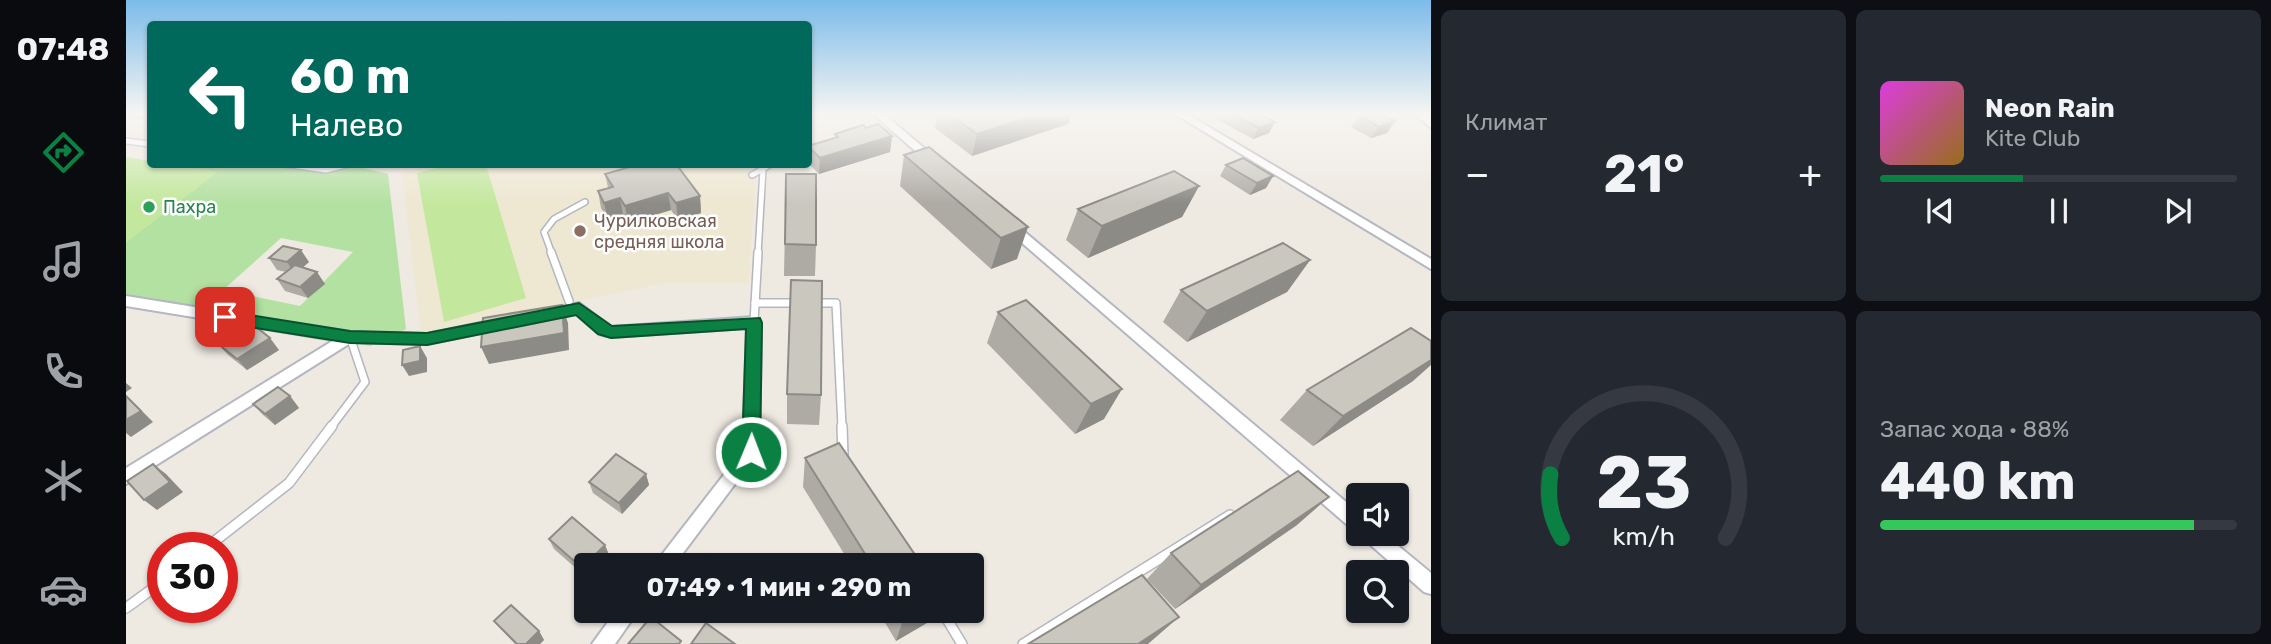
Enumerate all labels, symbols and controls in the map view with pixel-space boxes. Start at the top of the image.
text: 07:48 [17,30,109,68]
text: 60 m [290,47,411,105]
icon: left [175,49,266,140]
text: Neon Rain [1985,93,2115,124]
text: Налево [290,106,403,144]
text: Климат [1465,108,1547,136]
text: Kite Club [1985,124,2080,152]
icon: directions [39,128,88,177]
text: 21° [1604,143,1685,205]
text: − [1465,151,1490,197]
text: + [1798,151,1822,197]
icon: previous [1921,192,1959,230]
icon: pause [2040,192,2078,230]
icon: next [2159,192,2197,230]
place label: Пахра [163,196,216,218]
marker: Пахра [141,199,157,215]
place label: Чурилковская средняя школа [594,210,724,253]
marker: Чурилковская средняя школа [572,223,588,239]
icon: music [39,237,88,286]
pin [195,287,255,347]
icon: arrive [206,298,244,336]
icon: phone [39,347,88,396]
position arrow [714,415,788,489]
text: Запас хода · 88% [1880,415,2069,443]
text: 23 [1596,441,1691,527]
text: 440 km [1880,450,2076,512]
icon: climate [39,456,88,505]
map controls [1346,483,1409,623]
button: sound [1346,483,1409,546]
text: km/h [1612,522,1675,551]
speed limit sign: 30 [147,532,238,623]
button: search [1346,560,1409,623]
icon: car [39,565,88,614]
text: 07:49 · 1 мин · 290 m [647,572,911,603]

